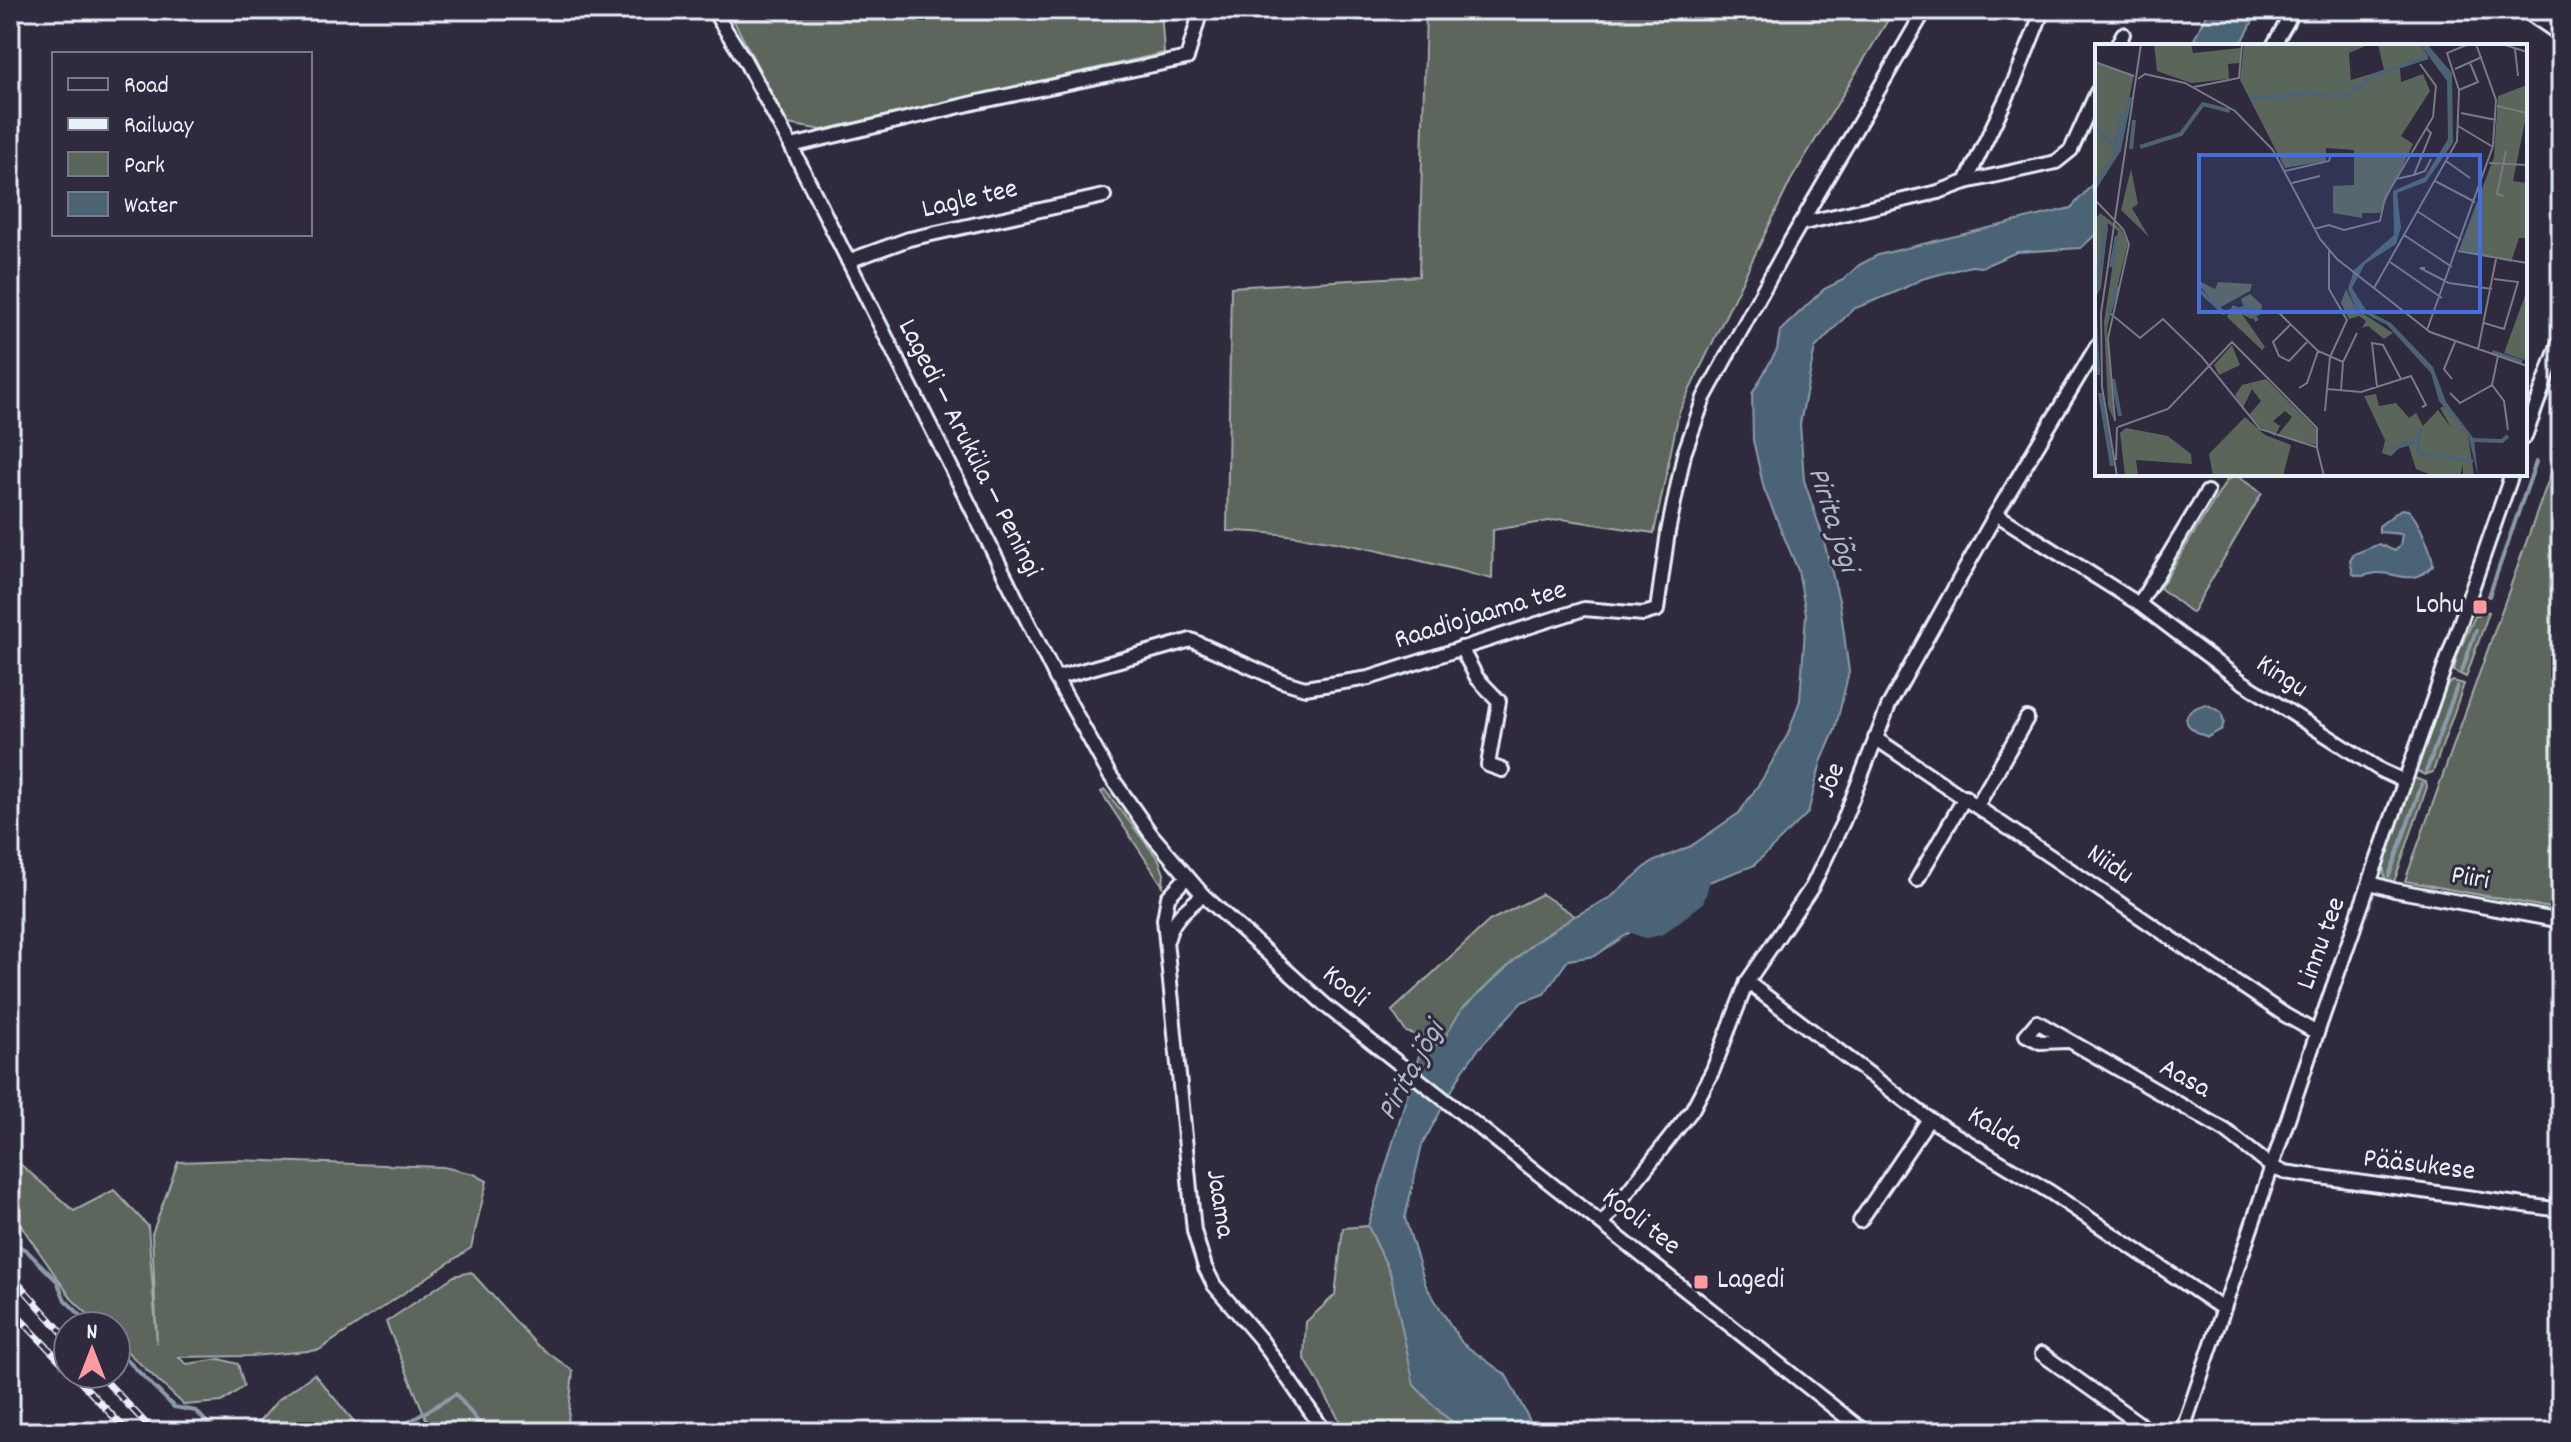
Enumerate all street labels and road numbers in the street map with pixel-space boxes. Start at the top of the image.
street label: Lagle tee [918,171,1022,231]
street label: Lagedi — Aruküla — Peningi [885,313,1051,585]
street label: Raadiojaama tee [1390,572,1572,662]
street label: Kingu [2247,646,2315,710]
street label: Jõe [1808,758,1858,804]
street label: Niidu [2077,836,2141,896]
street label: Piiri [2448,857,2492,903]
street label: Linnu tee [2288,892,2358,996]
street label: Kooli [1312,957,1376,1019]
street label: Aasa [2151,1050,2218,1111]
street label: Kalda [1958,1098,2030,1163]
street label: Pääsukese [2361,1140,2477,1194]
street label: Jaama [1193,1167,1243,1242]
street label: Kooli tee [1592,1179,1688,1267]

